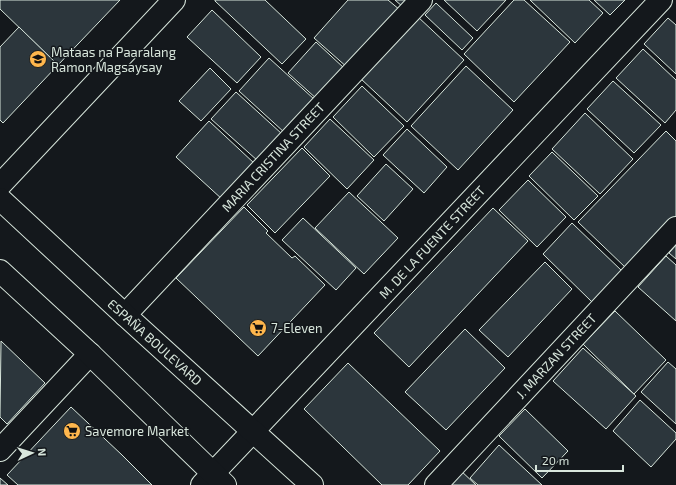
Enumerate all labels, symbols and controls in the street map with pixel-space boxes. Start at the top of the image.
place label: Mataas na Paaralang Ramon Magsaysay [51,44,176,75]
school or university icon: Mataas na Paaralang Ramon Magsaysay [28,49,48,69]
street label: MARIA CRISTINA STREET [218,99,328,215]
street label: M. DE LA FUENTE STREET [376,182,489,302]
street label: ESPAÑA BOULEVARD [105,295,205,389]
street label: J. MARZAN STREET [513,310,600,402]
supermarket icon: 7-Eleven [248,318,268,338]
place label: 7-Eleven [271,320,323,336]
supermarket icon: Savemore Market [62,421,82,441]
place label: Savemore Market [85,423,189,439]
north arrow [12,433,52,473]
scale bar [536,447,623,473]
text: N [36,448,49,457]
text: 20 m [542,453,569,467]

